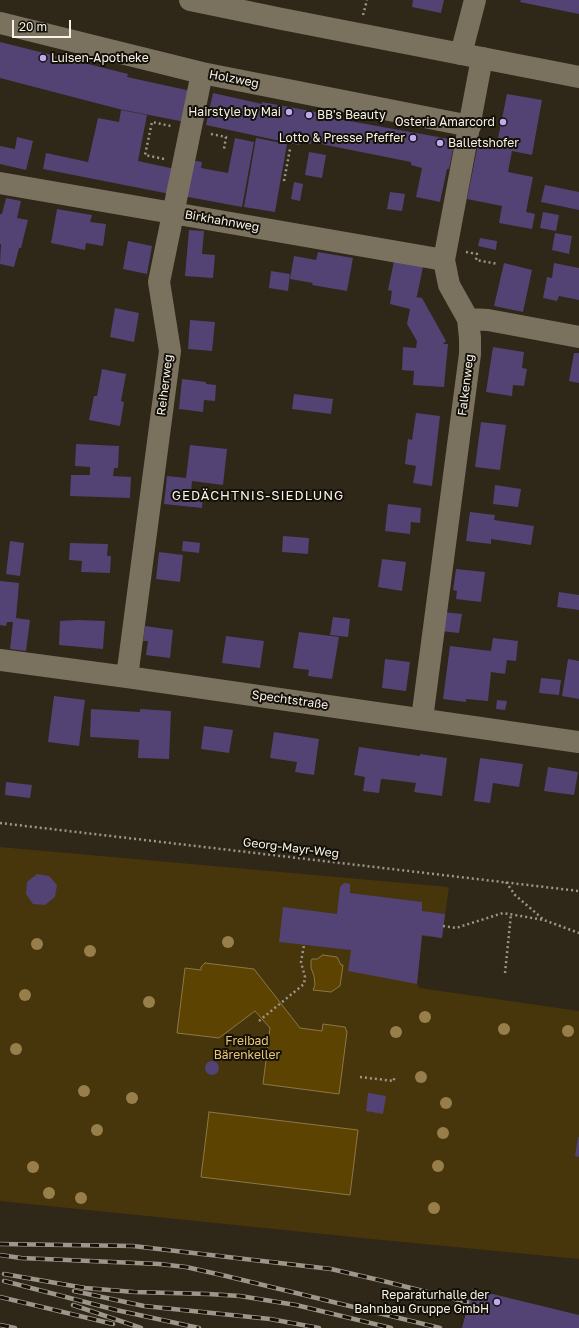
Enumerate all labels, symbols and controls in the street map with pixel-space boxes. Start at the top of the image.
scale bar [14,12,73,38]
text: 20 m [19,19,47,34]
place label: Luisen-Apotheke [51,51,149,65]
marker: Luisen-Apotheke [38,53,48,63]
street label: Holzweg [208,67,260,91]
place label: Hairstyle by Mai [188,105,281,119]
marker: Hairstyle by Mai [284,107,294,117]
place label: BB's Beauty [317,108,386,122]
marker: BB's Beauty [304,110,314,120]
place label: Osteria Amarcord [395,115,495,129]
marker: Osteria Amarcord [498,117,508,127]
place label: Lotto & Presse Pfeffer [279,131,405,145]
marker: Lotto & Presse Pfeffer [408,133,418,143]
place label: Balletshofer [448,136,519,150]
marker: Balletshofer [435,138,445,148]
street label: Birkhahnweg [184,207,260,235]
street label: Falkenweg [455,353,477,417]
street label: Reiherweg [154,354,176,416]
district label: GEDÄCHTNIS-SIEDLUNG [172,488,344,504]
street label: Spechtstraße [251,688,329,712]
street label: Georg-Mayr-Weg [242,835,340,861]
park label: Freibad Bärenkeller [214,1034,280,1062]
place label: Reparaturhalle der Bahnbau Gruppe GmbH [354,1288,489,1316]
marker: Reparaturhalle der Bahnbau Gruppe GmbH [492,1297,502,1307]

